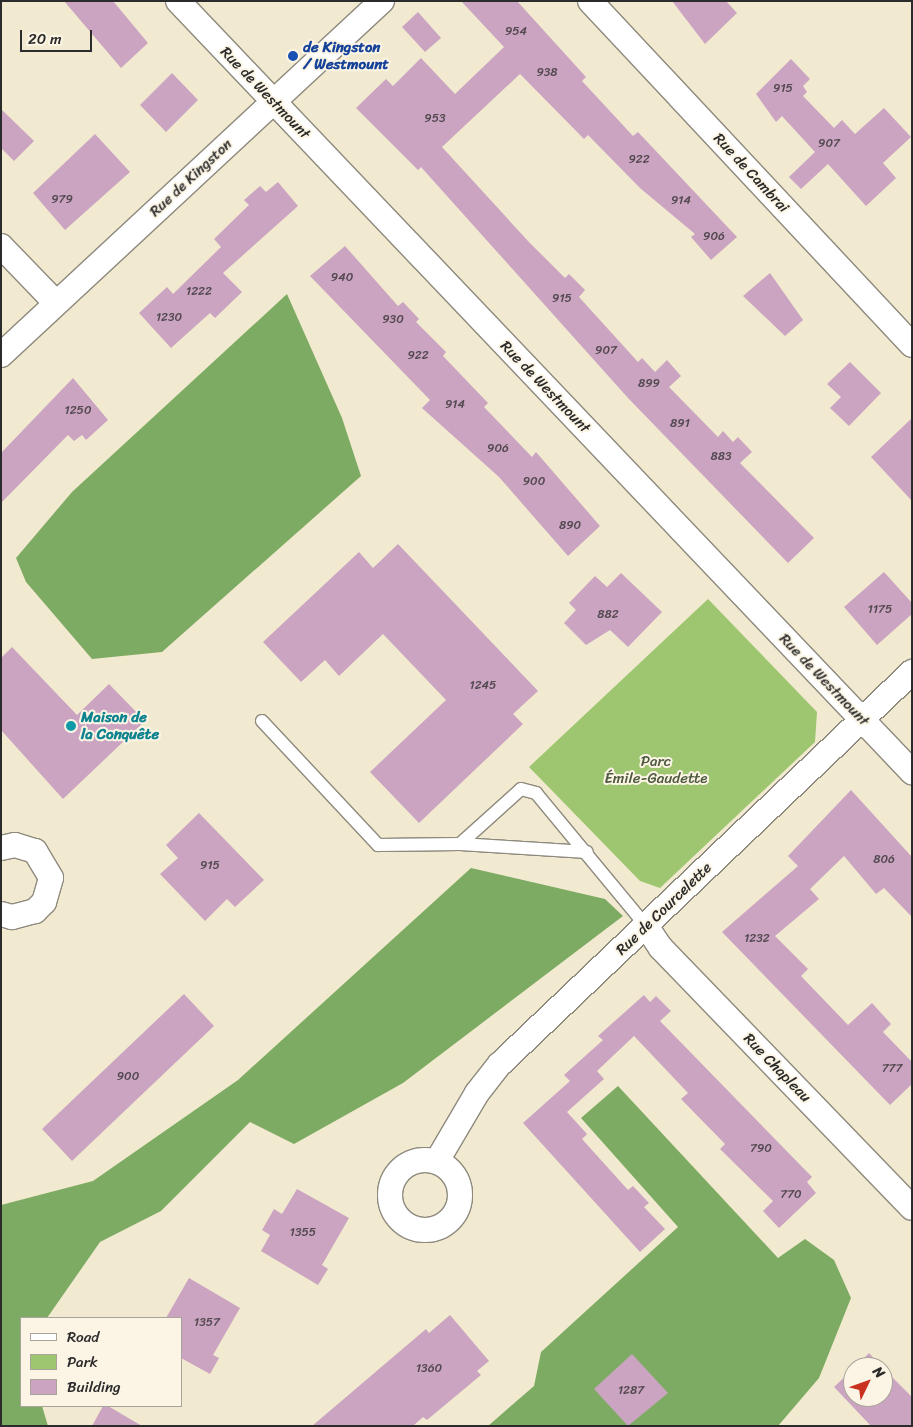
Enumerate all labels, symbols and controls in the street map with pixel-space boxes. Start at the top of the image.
scale bar [22,20,95,52]
house number: 954 [505,25,527,39]
text: 20 m [28,26,62,52]
place label: de Kingston / Westmount [303,38,389,73]
street label: Rue de Westmount [216,43,314,143]
marker: de Kingston / Westmount [287,50,299,62]
house number: 938 [536,66,558,80]
house number: 915 [773,82,793,96]
house number: 953 [424,112,446,126]
street label: Rue de Cambrai [709,129,793,217]
street label: Rue de Kingston [146,135,236,221]
house number: 907 [818,137,840,151]
house number: 922 [628,153,650,167]
house number: 979 [51,193,73,207]
house number: 914 [671,194,691,208]
house number: 906 [703,230,725,244]
house number: 940 [331,271,353,285]
house number: 1222 [186,285,212,299]
house number: 915 [552,292,572,306]
house number: 1230 [156,311,182,325]
house number: 930 [382,313,404,327]
street label: Rue de Westmount [496,337,594,437]
house number: 907 [595,344,617,358]
house number: 922 [407,349,429,363]
house number: 899 [638,377,660,391]
house number: 914 [445,398,465,412]
house number: 1250 [65,404,91,418]
house number: 891 [670,417,690,431]
house number: 906 [487,442,509,456]
house number: 883 [710,450,732,464]
house number: 900 [523,475,545,489]
house number: 890 [559,519,581,533]
house number: 1175 [868,603,892,617]
house number: 882 [597,608,619,622]
street label: Rue de Westmount [775,630,873,730]
house number: 1245 [470,679,496,693]
place label: Maison de la Conquête [81,708,158,743]
marker: Maison de la Conquête [65,720,77,732]
park label: Parc Émile-Gaudette [604,752,708,787]
house number: 806 [873,853,895,867]
house number: 915 [200,859,220,873]
street label: Rue de Courcelette [612,859,716,959]
house number: 1232 [744,932,770,946]
street label: Rue Chapleau [740,1030,814,1106]
house number: 777 [882,1062,902,1076]
house number: 900 [117,1070,139,1084]
house number: 790 [750,1142,772,1156]
house number: 770 [780,1188,802,1202]
house number: 1355 [290,1226,316,1240]
house number: 1357 [194,1316,220,1330]
legend [20,1317,182,1407]
text: Road [67,1324,99,1350]
text: Park [67,1349,98,1375]
north arrow [843,1357,893,1407]
text: N [866,1360,891,1384]
house number: 1360 [416,1362,442,1376]
text: Building [67,1374,121,1400]
house number: 1287 [618,1384,644,1398]

